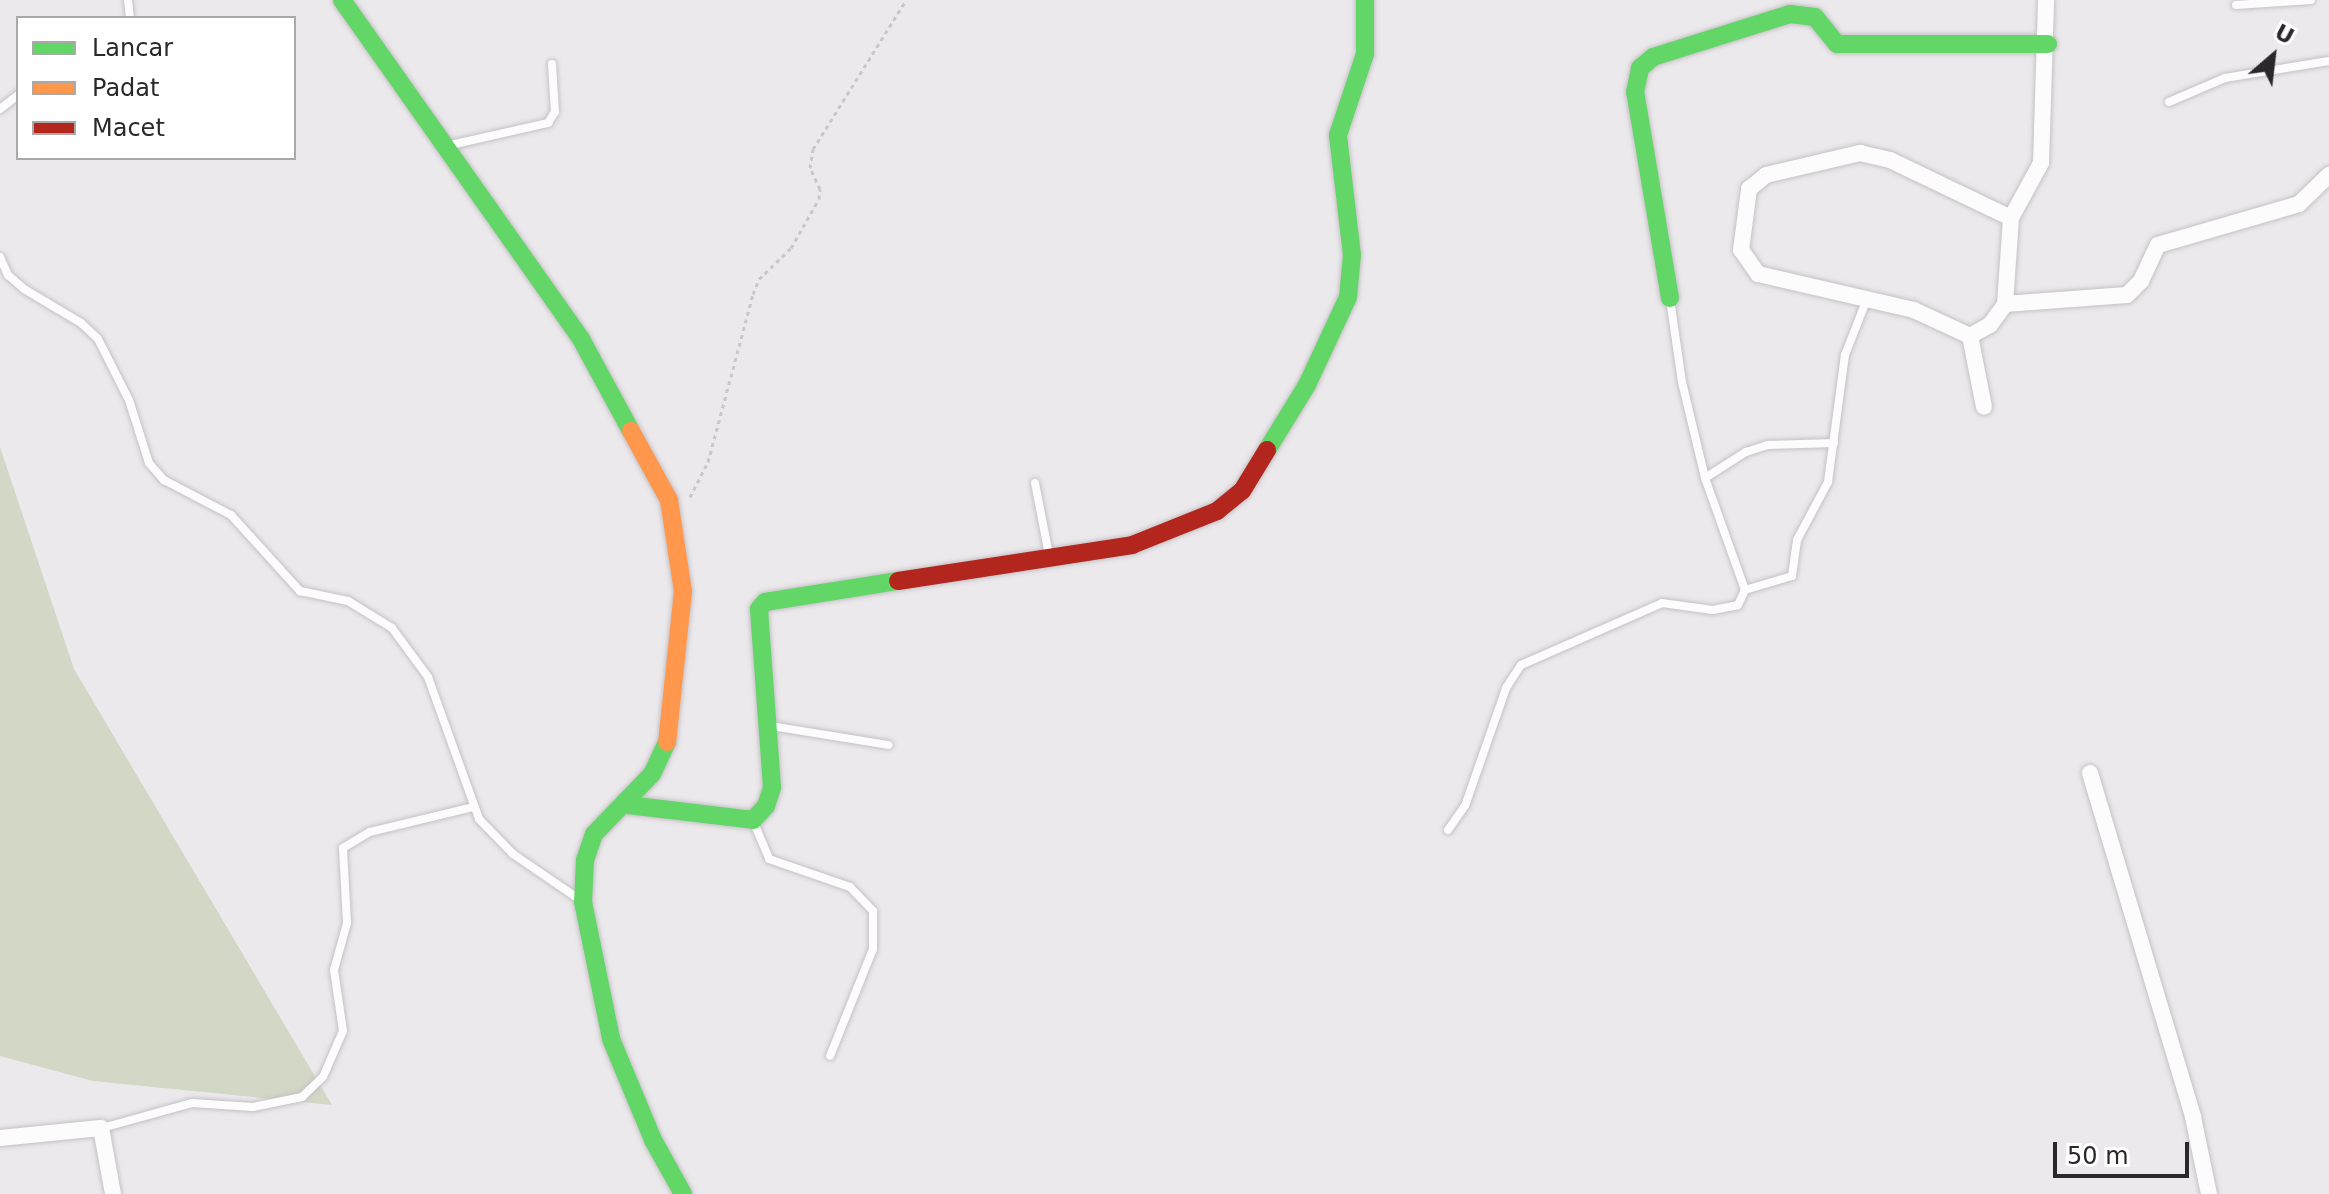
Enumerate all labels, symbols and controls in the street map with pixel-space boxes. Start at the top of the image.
legend [16,16,296,160]
north arrow [2233,16,2313,96]
text: U [2271,19,2298,50]
text: Lancar [92,34,173,62]
text: Padat [92,74,159,102]
text: Macet [92,114,165,142]
scale bar [2057,1126,2193,1176]
text: 50 m [2067,1142,2129,1170]

